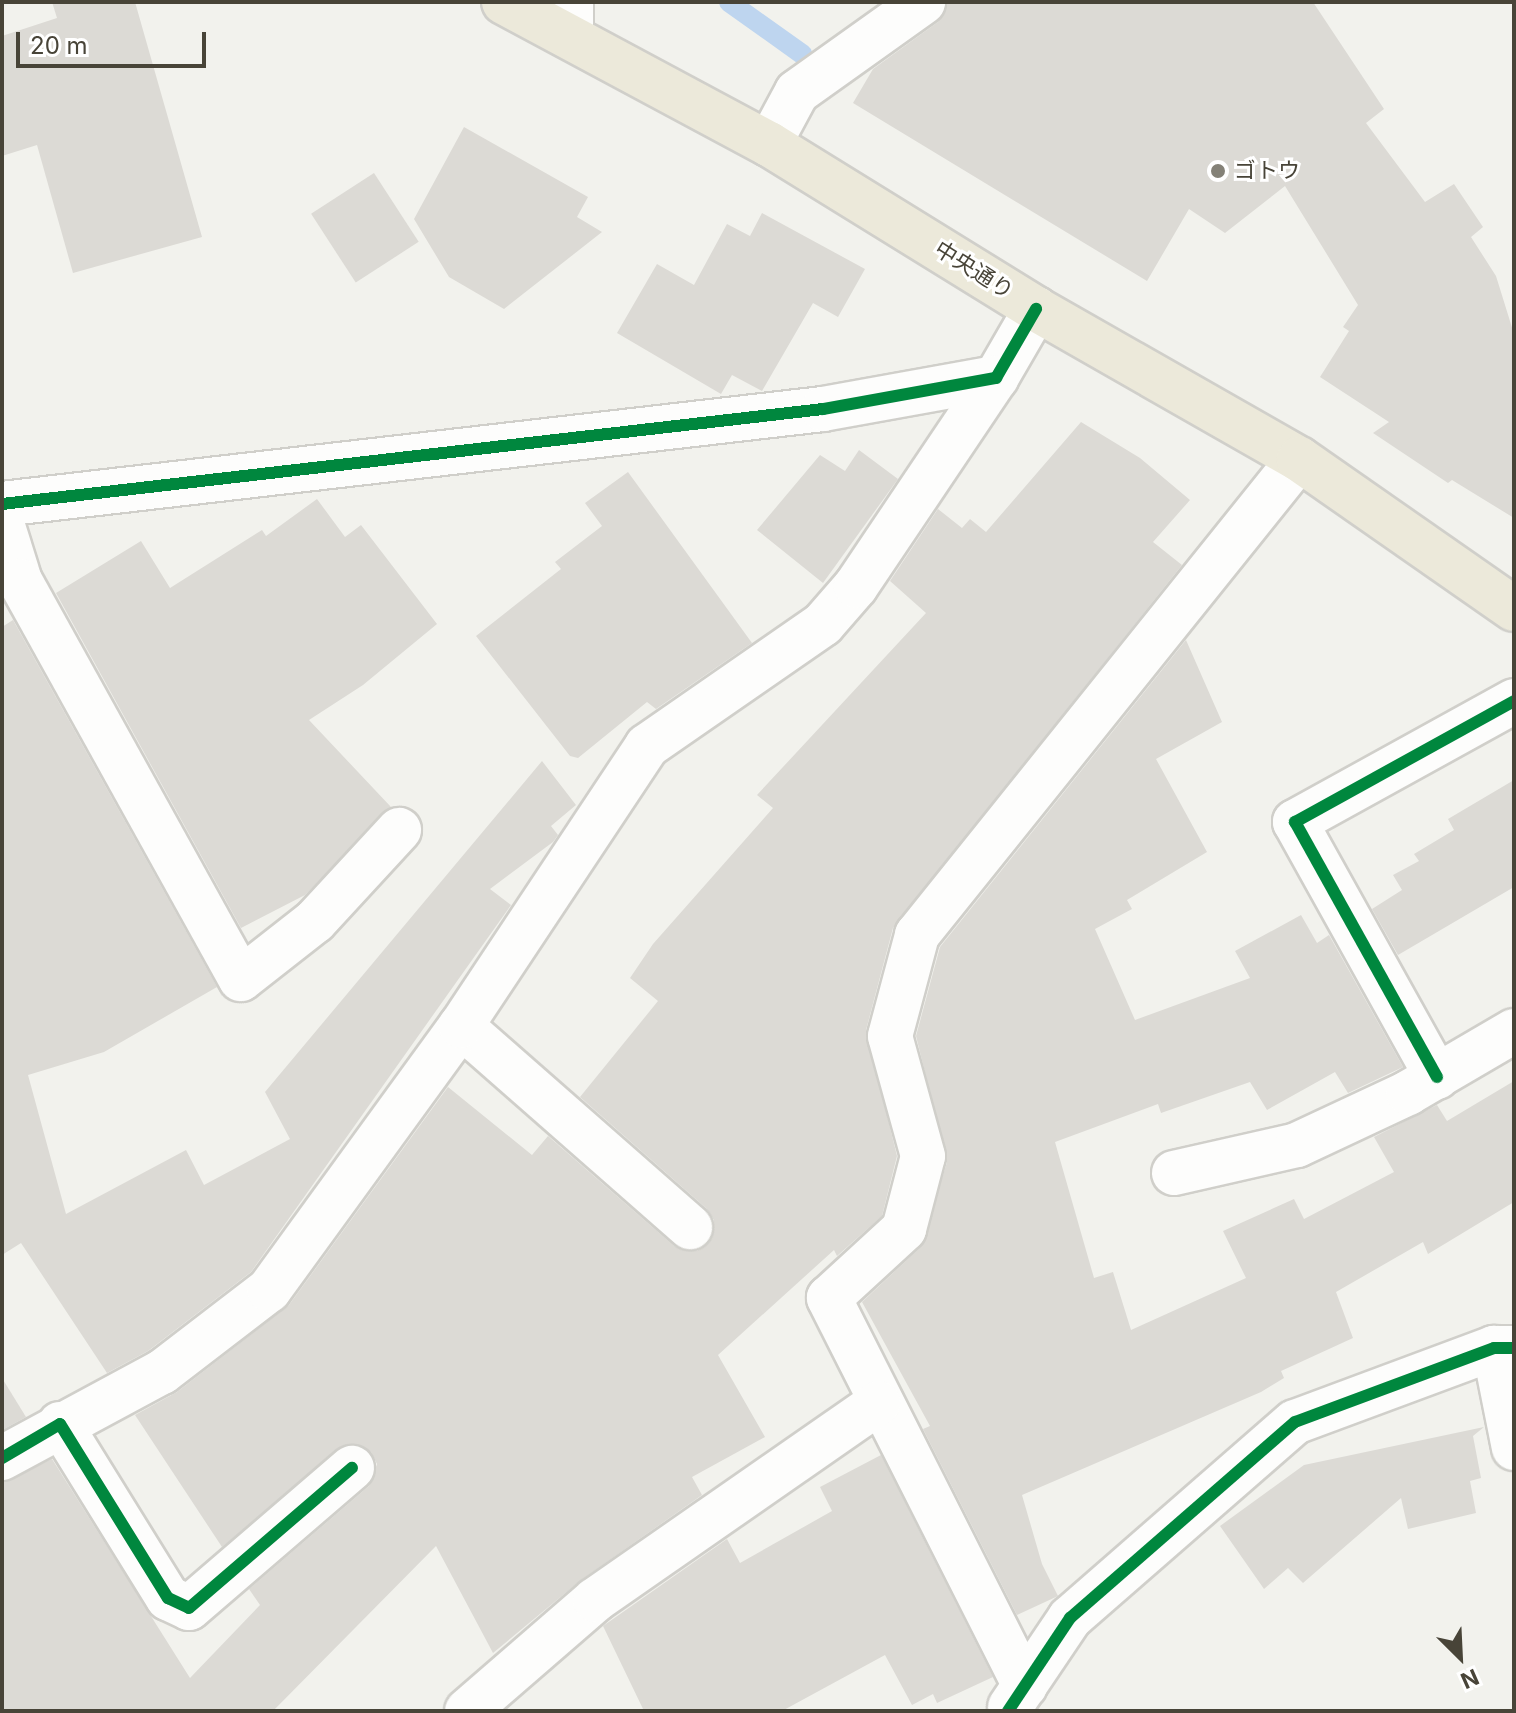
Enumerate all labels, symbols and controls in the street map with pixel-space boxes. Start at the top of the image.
scale bar [20,16,210,66]
text: 20 m [30,31,88,60]
place label: ゴトウ [1234,158,1300,184]
marker: ゴトウ [1209,162,1227,180]
street label: 中央通り [930,235,1018,305]
north arrow [1420,1617,1500,1697]
text: N [1457,1664,1483,1694]

